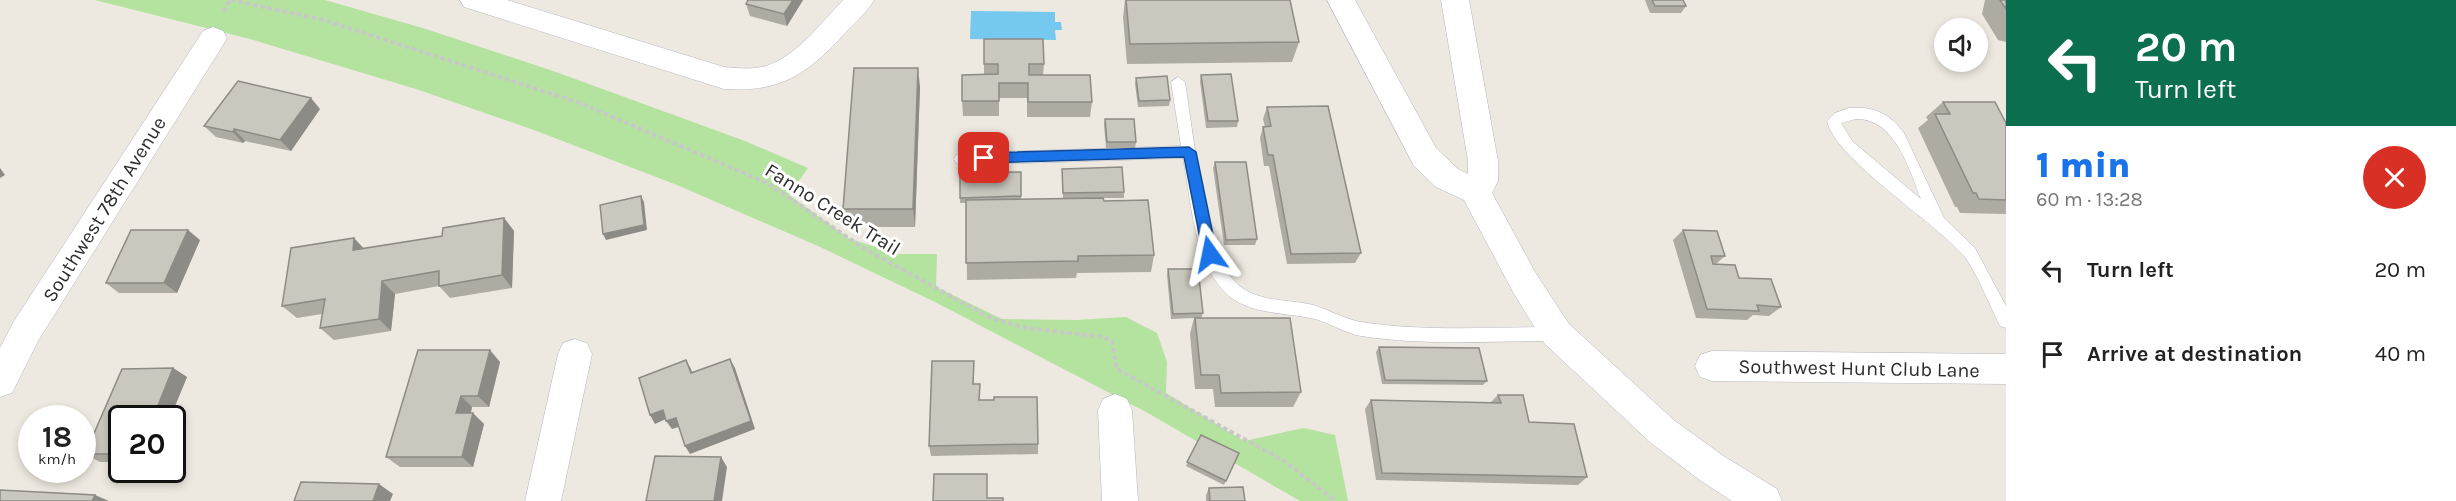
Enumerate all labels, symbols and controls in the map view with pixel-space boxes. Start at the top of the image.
map controls [1934,18,1988,72]
button: sound [1934,18,1988,72]
text: 20 m [2135,22,2237,72]
icon: left [2036,24,2114,102]
text: Turn left [2135,73,2236,105]
street label: Southwest 78th Avenue [38,112,171,306]
pin [958,132,1009,183]
icon: arrive [967,141,1000,174]
text: 1 min [2036,144,2130,186]
button: close [2363,146,2426,209]
street label: Fanno Creek Trail [761,159,905,260]
text: 60 m · 13:28 [2036,188,2143,211]
position arrow [1178,222,1242,286]
icon: left [2036,254,2069,287]
text: Turn left [2087,257,2174,283]
text: 20 m [2374,257,2426,283]
icon: arrive [2036,338,2069,371]
text: Arrive at destination [2087,341,2302,367]
text: 40 m [2375,341,2426,367]
street label: Southwest Hunt Club Lane [1738,355,1980,382]
speed limit sign: 20 [108,405,186,483]
text: 18 [42,419,72,455]
text: km/h [38,450,76,468]

